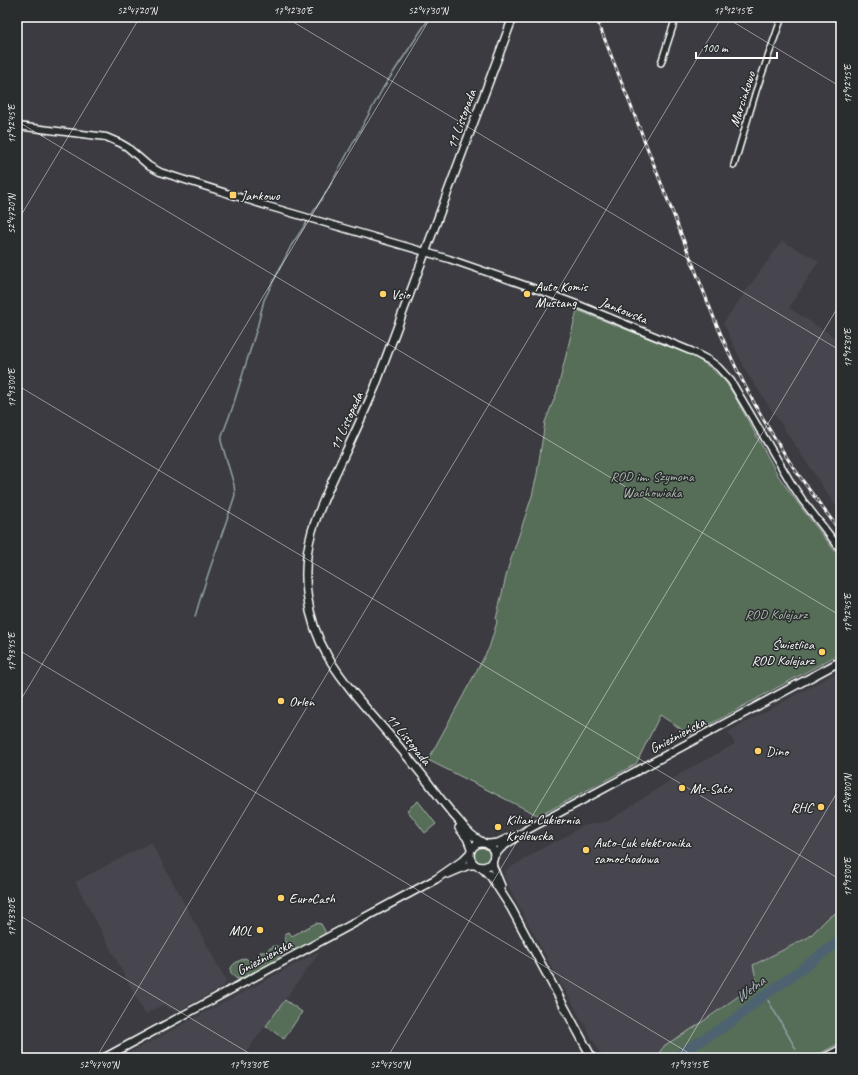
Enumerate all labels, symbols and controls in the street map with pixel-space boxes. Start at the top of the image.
text: 52°47'20"N [117,4,159,17]
text: 17°12'30"E [274,4,314,17]
text: 52°47'30"N [408,4,450,17]
text: 17°12'15"E [714,4,754,17]
scale bar [696,34,777,60]
text: 100 m [702,40,729,56]
text: 17°12'15"E [841,63,854,103]
street label: Marcinkowo [726,68,760,129]
street label: 11 Listopada [443,86,480,151]
text: 17°12'45"E [5,103,18,143]
place label: Jankowo [240,187,281,204]
marker: Jankowo [228,190,238,200]
text: 52°47'20"N [5,192,18,234]
place label: Auto Komis Mustang [535,278,589,311]
place label: Vsio [391,286,412,303]
marker: Vsio [378,289,388,299]
marker: Auto Komis Mustang [522,289,532,299]
street label: Jankowska [597,293,651,328]
text: 17°12'30"E [841,327,854,367]
text: 17°13'00"E [5,367,18,407]
street label: 11 Listopada [326,389,367,453]
park label: ROD im. Szymona Wachowiaka [610,468,695,501]
text: 17°12'45"E [841,592,854,632]
park label: ROD Kolejarz [745,606,809,623]
text: 17°13'15"E [5,631,18,671]
place label: Świetlica ROD Kolejarz [751,636,816,669]
marker: Świetlica ROD Kolejarz [817,647,827,657]
place label: Orlen [289,693,315,710]
marker: Orlen [276,696,286,706]
street label: 11 Listopada [383,710,435,769]
street label: Gnieźnieńska [647,713,709,757]
place label: Dino [766,743,790,760]
marker: Dino [753,746,763,756]
text: 52°48'00"N [841,772,854,814]
place label: Ms-Sato [690,780,734,797]
marker: Ms-Sato [677,783,687,793]
place label: RHC [791,799,815,816]
marker: RHC [816,802,826,812]
place label: Kilian Cukiernia Królewska [506,811,581,844]
marker: Kilian Cukiernia Królewska [493,822,503,832]
place label: Auto-Luk elektronika samochodowa [594,834,692,867]
marker: Auto-Luk elektronika samochodowa [581,845,591,855]
text: 17°13'00"E [841,856,854,896]
place label: EuroCash [289,890,336,907]
marker: EuroCash [276,893,286,903]
text: 17°13'30"E [5,896,18,936]
place label: MOL [229,922,252,939]
marker: MOL [255,925,265,935]
street label: Gnieźnieńska [234,935,296,979]
water label: Wełna [732,971,770,1007]
text: 52°47'40"N [79,1058,121,1071]
text: 17°13'30"E [230,1058,270,1071]
text: 52°47'50"N [370,1058,412,1071]
text: 17°13'15"E [670,1058,710,1071]

